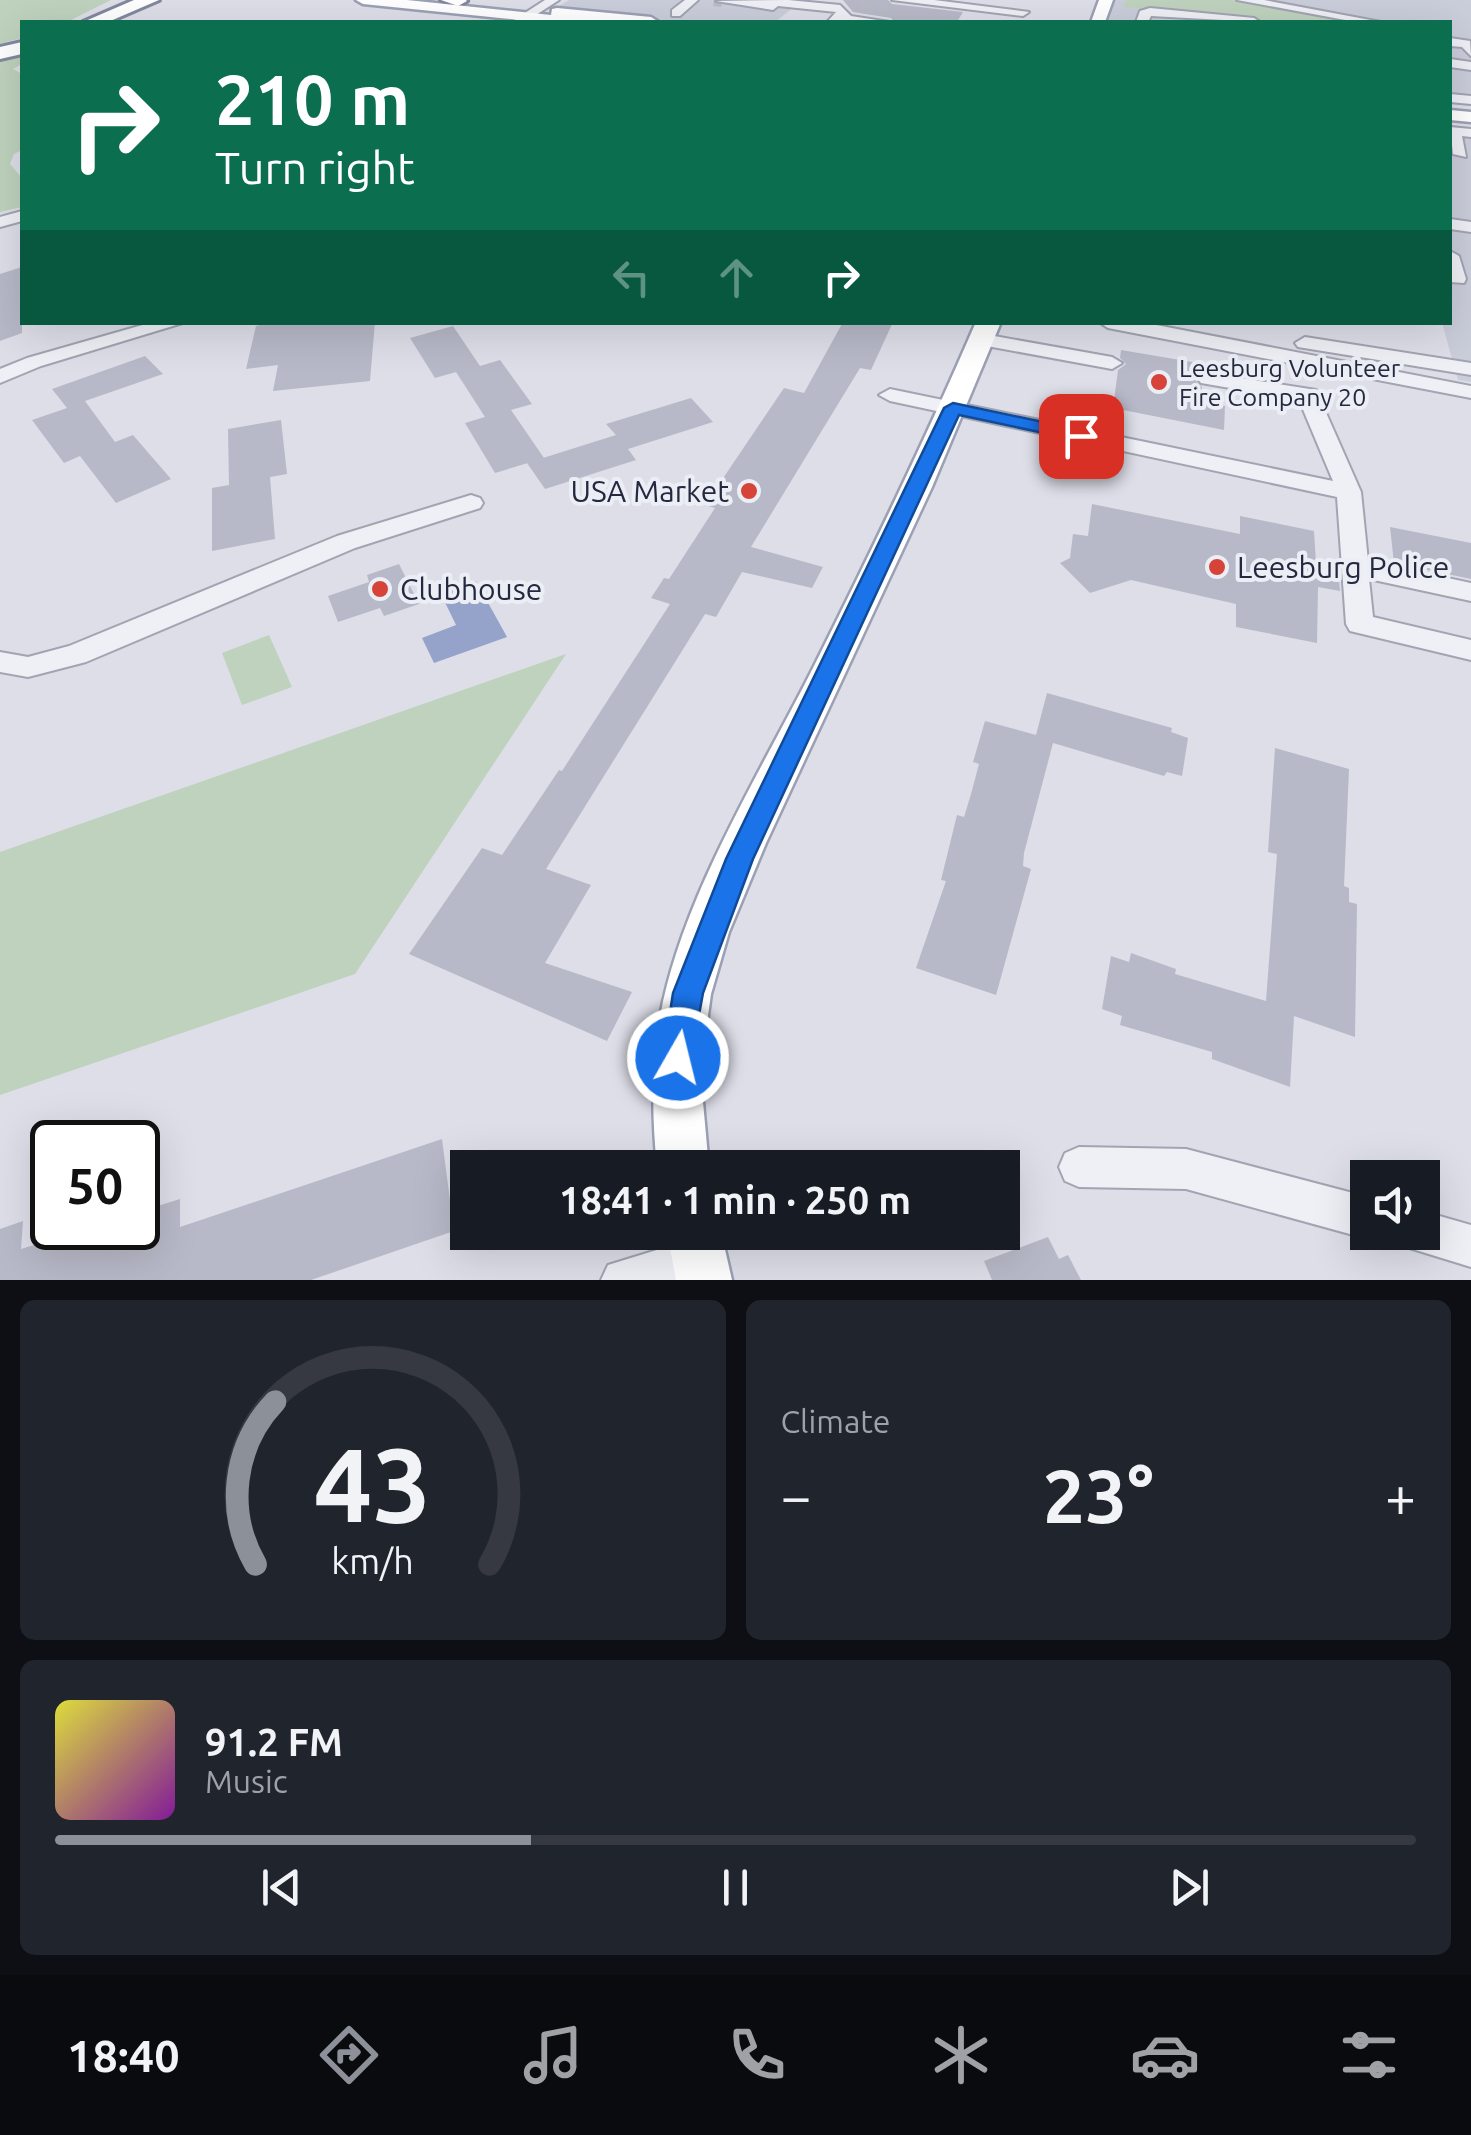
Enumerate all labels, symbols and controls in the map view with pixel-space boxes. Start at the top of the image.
icon: right [50,60,180,190]
text: 210 m [215,60,410,138]
text: Turn right [215,142,415,193]
icon: left [604,250,659,305]
icon: ahead [709,250,764,305]
icon: right [814,250,869,305]
place label: Leesburg Volunteer Fire Company 20 [1179,354,1401,411]
marker: Leesburg Volunteer Fire Company 20 [1148,371,1170,393]
pin [1039,394,1124,479]
icon: arrive [1054,409,1109,464]
place label: USA Market [571,474,729,508]
marker: USA Market [738,480,760,502]
place label: Leesburg Police [1237,550,1449,584]
marker: Leesburg Police [1206,556,1228,578]
place label: Clubhouse [400,572,542,606]
marker: Clubhouse [369,578,391,600]
position arrow [626,1006,730,1110]
speed limit sign: 50 [30,1120,160,1250]
map controls [1350,1160,1440,1250]
button: sound [1350,1160,1440,1250]
text: 18:41 · 1 min · 250 m [559,1179,911,1221]
text: Climate [781,1403,891,1439]
text: 43 [314,1425,431,1542]
text: 23° [1043,1453,1154,1537]
text: − [781,1465,812,1526]
text: + [1385,1465,1416,1526]
text: km/h [331,1541,414,1581]
text: 91.2 FM [205,1721,343,1763]
text: Music [205,1763,288,1799]
icon: previous [254,1860,309,1915]
icon: pause [708,1860,763,1915]
icon: next [1162,1860,1217,1915]
icon: directions [314,2020,384,2090]
icon: music [518,2020,588,2090]
icon: phone [722,2020,792,2090]
icon: climate [926,2020,996,2090]
icon: car [1130,2020,1200,2090]
icon: filters [1334,2020,1404,2090]
text: 18:40 [67,2030,180,2081]

